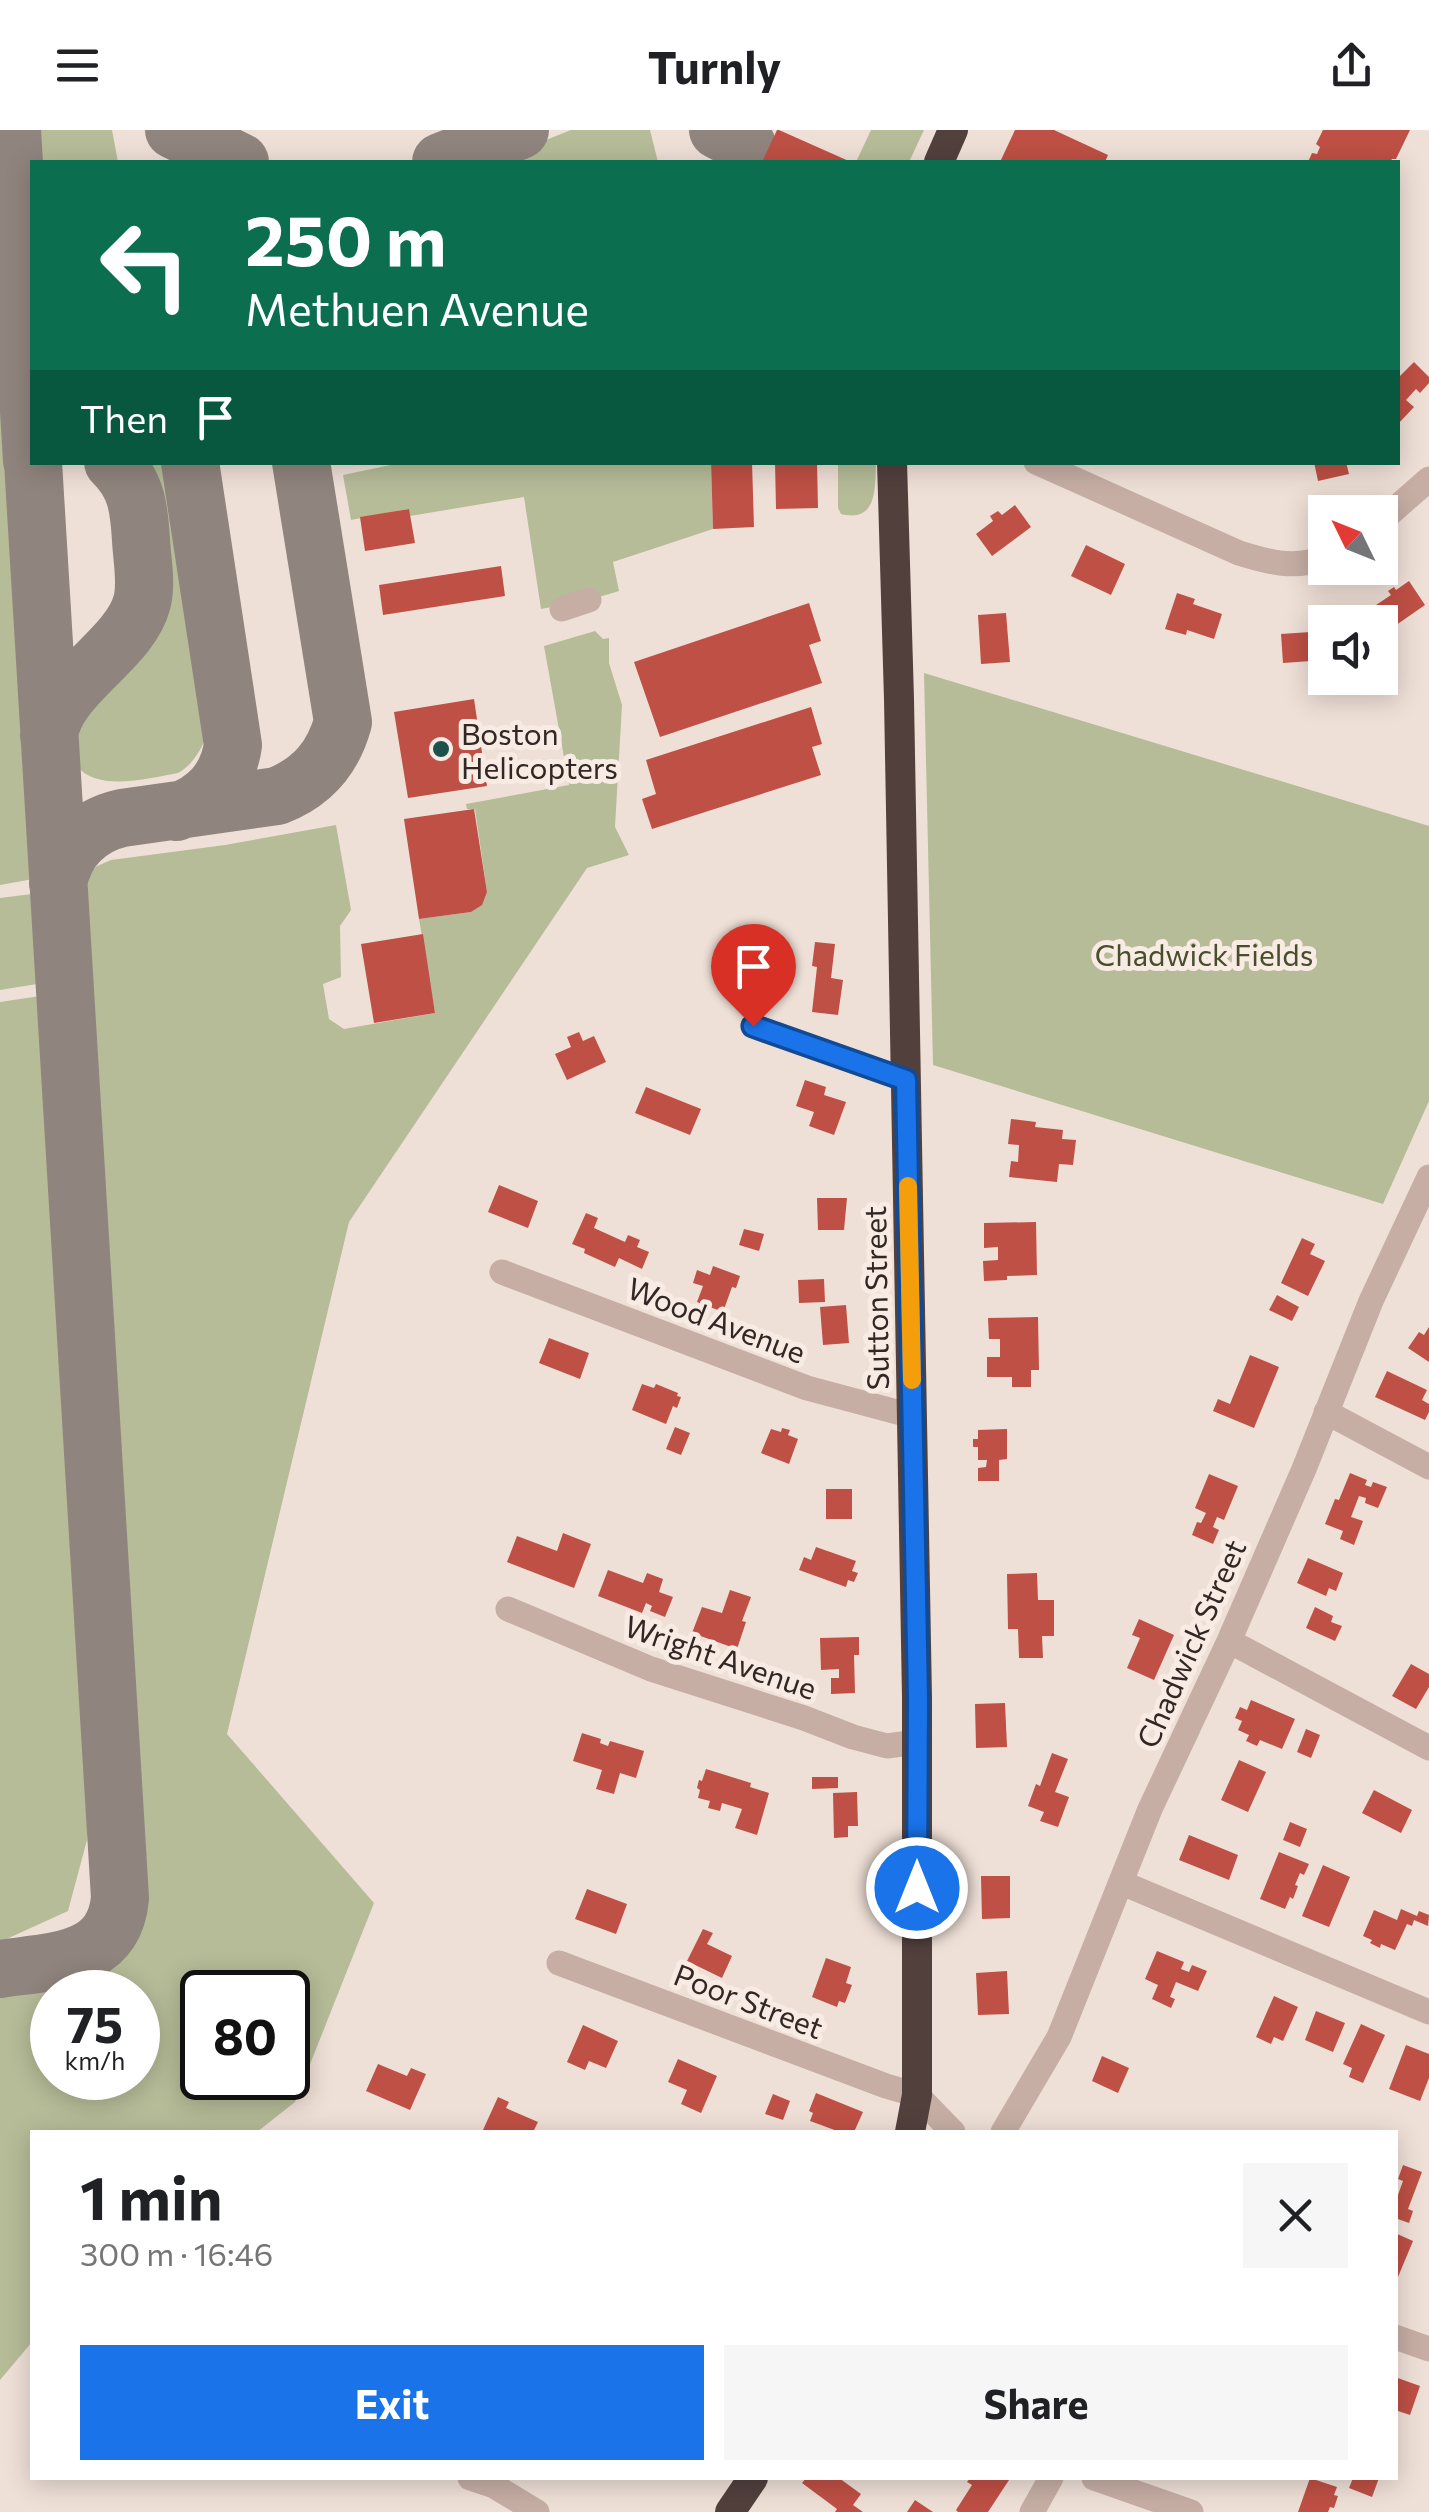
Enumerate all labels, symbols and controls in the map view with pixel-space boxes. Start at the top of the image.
icon: menu [50,38,105,93]
text: Turnly [648,38,781,93]
icon: share [1324,38,1379,93]
text: 250 m [245,195,447,280]
icon: left [80,200,210,330]
text: Methuen Avenue [245,280,589,335]
icon: arrive [188,390,243,445]
text: Then [80,394,168,441]
north arrow [1308,495,1398,585]
map controls [1308,495,1398,695]
button: sound [1308,605,1398,695]
place label: Boston Helicopters [461,714,618,785]
marker: Boston Helicopters [430,738,452,760]
pin [711,924,796,1027]
park label: Chadwick Fields [1095,935,1313,972]
icon: arrive [726,939,781,994]
street label: Sutton Street [855,1205,895,1391]
street label: Wood Avenue [623,1268,811,1370]
street label: Chadwick Street [1128,1533,1252,1753]
street label: Wright Avenue [620,1606,822,1706]
position arrow [865,1836,969,1940]
street label: Poor Street [669,1955,829,2045]
speed limit sign: 80 [180,1970,310,2100]
text: 75 [67,1992,123,2053]
text: km/h [65,2045,125,2075]
text: 1 min [80,2159,222,2232]
button: close [1243,2163,1348,2268]
text: 300 m · 16:46 [80,2233,273,2273]
button: Exit [80,2345,704,2460]
button: Share [724,2345,1348,2460]

